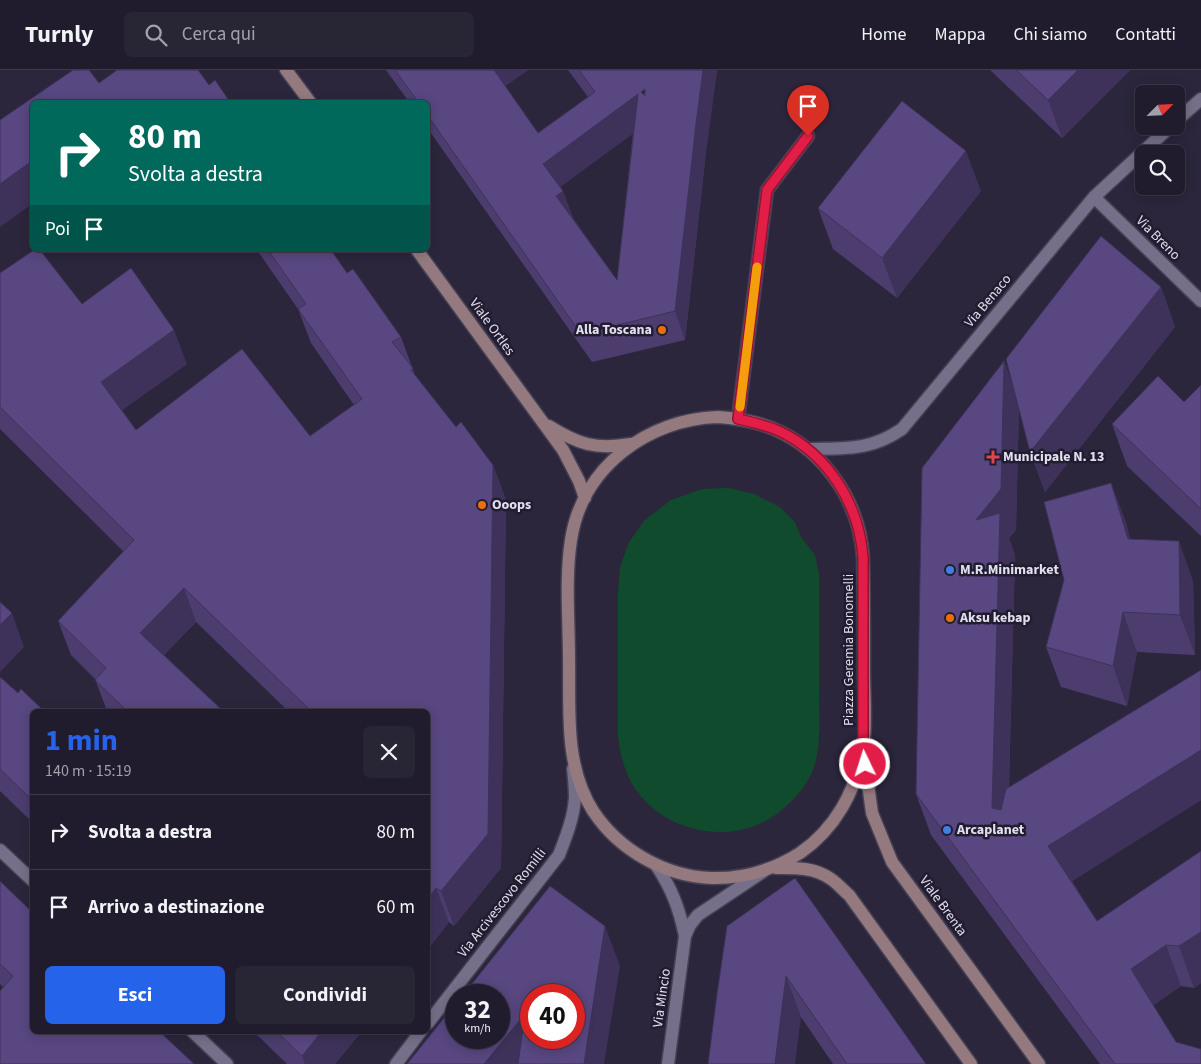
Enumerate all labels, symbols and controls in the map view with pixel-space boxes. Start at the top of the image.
search box [124,12,474,57]
text: Turnly [25,17,94,52]
icon: search [142,21,170,49]
text: Cerca qui [182,21,256,48]
text: Home [861,22,907,47]
text: Mappa [935,22,986,47]
text: Chi siamo [1014,22,1087,47]
text: Contatti [1115,22,1176,47]
pin [787,85,829,136]
north arrow [1135,85,1185,135]
map controls [1135,85,1185,195]
icon: arrive [794,92,822,120]
text: 80 m [128,112,202,162]
icon: right [45,120,110,185]
button: search [1135,145,1185,195]
text: Svolta a destra [128,158,263,190]
street label: Via Breno [1131,211,1185,265]
icon: arrive [80,215,108,243]
text: Poi [45,216,70,243]
street label: Via Benaco [960,270,1016,332]
street label: Viale Ortles [464,294,520,360]
place label: Alla Toscana [575,320,652,340]
marker: Alla Toscana [656,324,668,336]
place label: Municipale N. 13 [1003,447,1104,467]
marker: Municipale N. 13 [987,451,999,463]
place label: Ooops [492,495,531,515]
marker: Ooops [476,499,488,511]
place label: M.R.Minimarket [960,560,1059,580]
marker: M.R.Minimarket [944,564,956,576]
street label: Piazza Geremia Bonomelli [839,574,859,726]
place label: Aksu kebap [959,608,1030,628]
marker: Aksu kebap [944,612,956,624]
text: 1 min [45,719,118,762]
button: close [363,726,415,778]
position arrow [838,737,890,789]
text: 140 m · 15:19 [45,760,132,782]
icon: right [45,818,73,846]
text: Svolta a destra [88,819,212,846]
text: 80 m [377,819,415,846]
place label: Arcaplanet [956,820,1025,840]
marker: Arcaplanet [941,824,953,836]
street label: Via Arcivescovo Romilli [453,844,551,962]
street label: Viale Brenta [914,872,972,940]
icon: arrive [45,893,73,921]
text: Arrivo a destinazione [88,894,265,921]
text: 60 m [377,894,415,921]
button: Esci [45,966,225,1024]
button: Condividi [235,966,415,1024]
street label: Via Mincio [648,967,676,1029]
speed limit sign: 40 [520,984,585,1049]
text: 32 [464,992,491,1028]
text: km/h [464,1020,491,1037]

